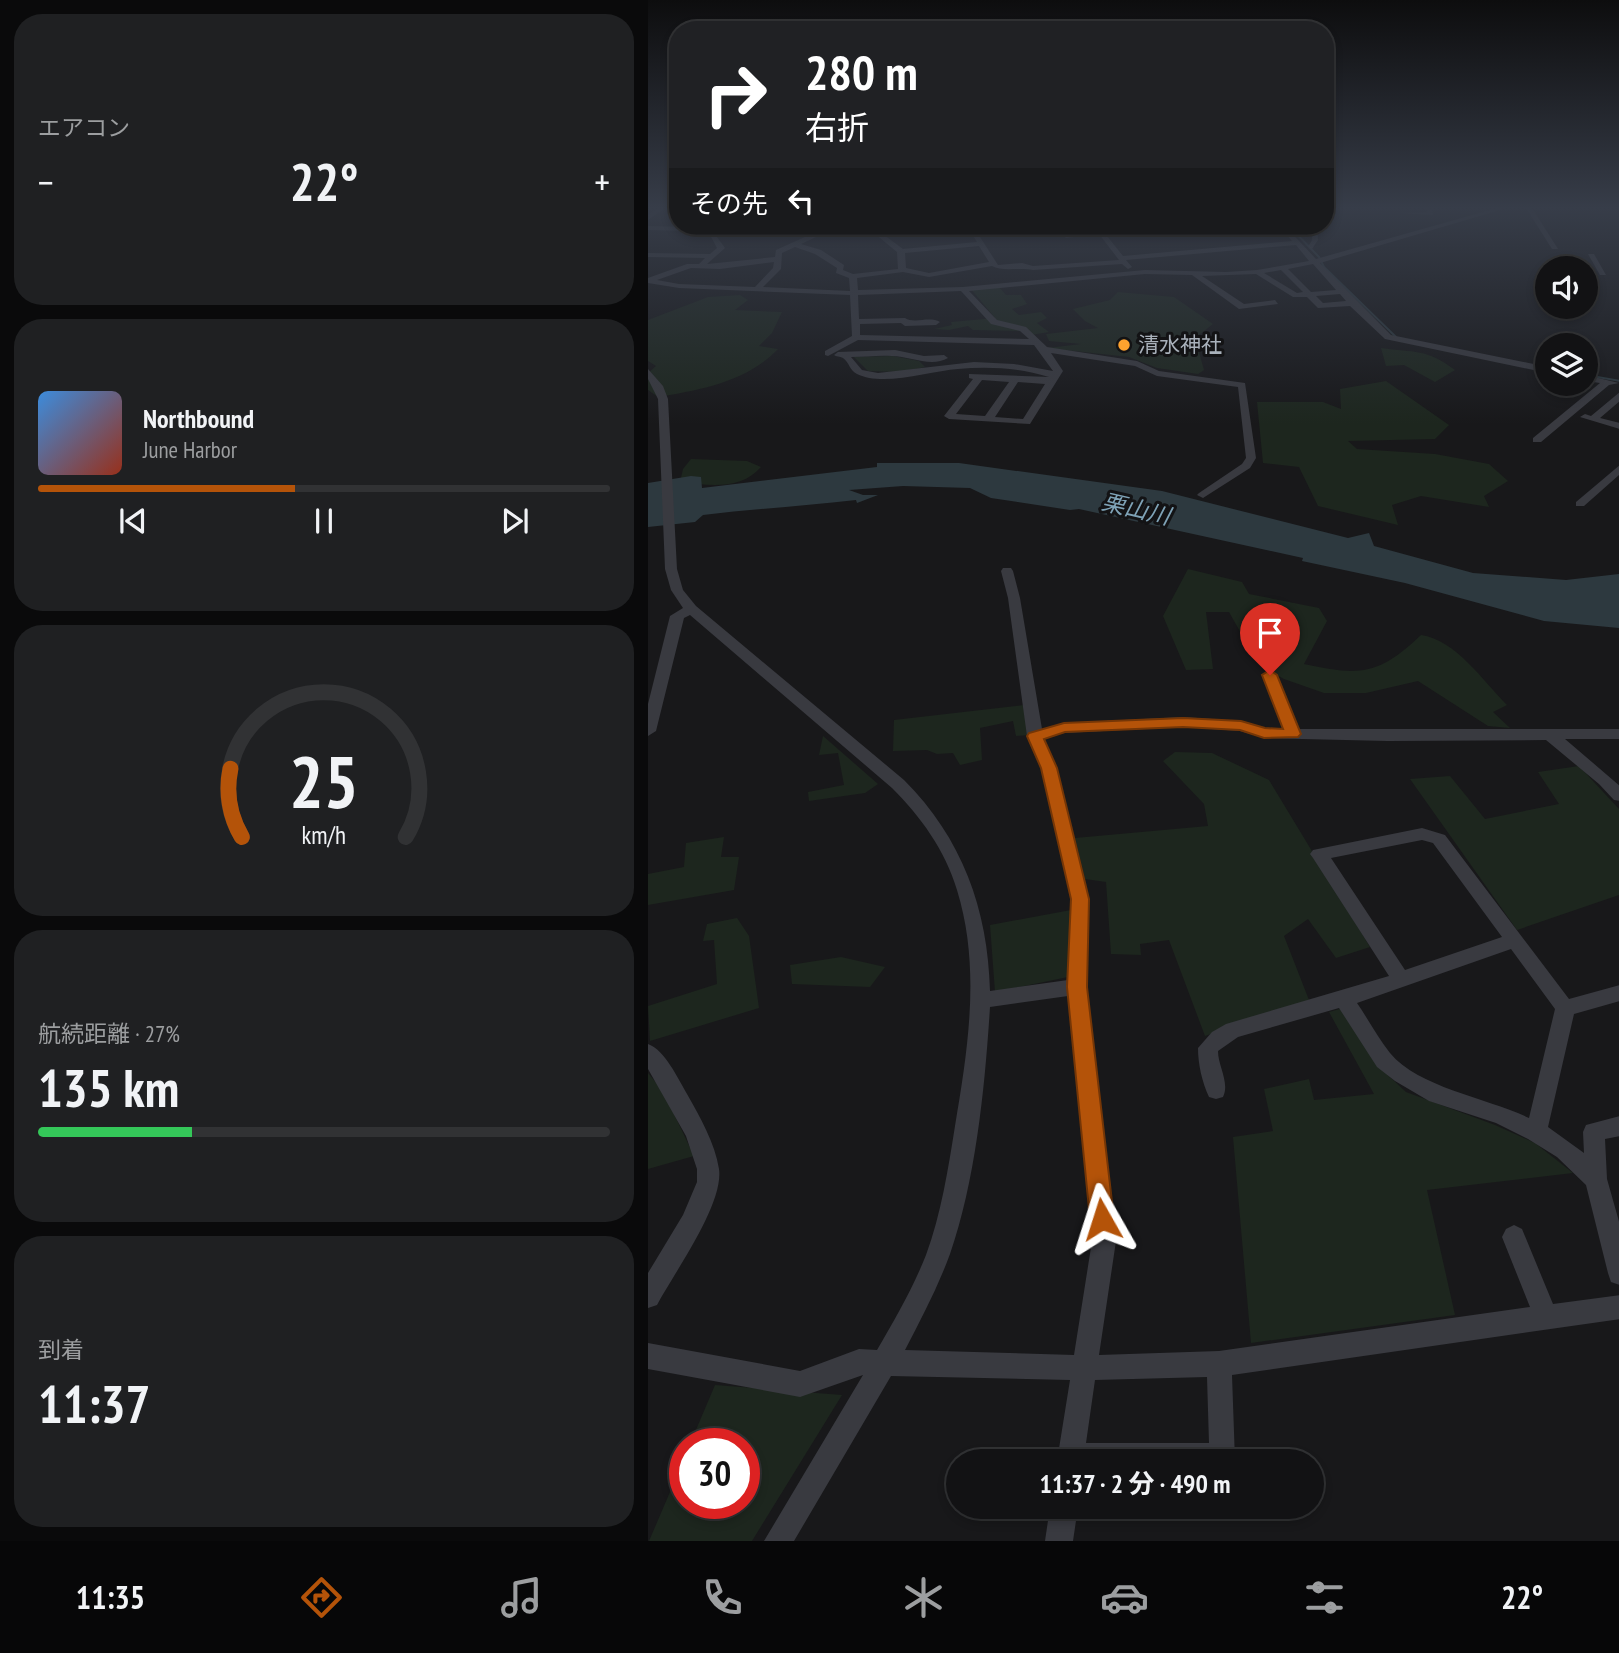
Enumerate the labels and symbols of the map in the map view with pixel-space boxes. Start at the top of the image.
place label: 清水神社 [1138,331,1222,358]
marker: 清水神社 [1116,337,1132,353]
water label: 栗山川 [1099,487,1176,531]
pin [1240,603,1300,675]
position arrow [1065,1182,1139,1256]
speed limit sign: 30 [669,1428,760,1519]

